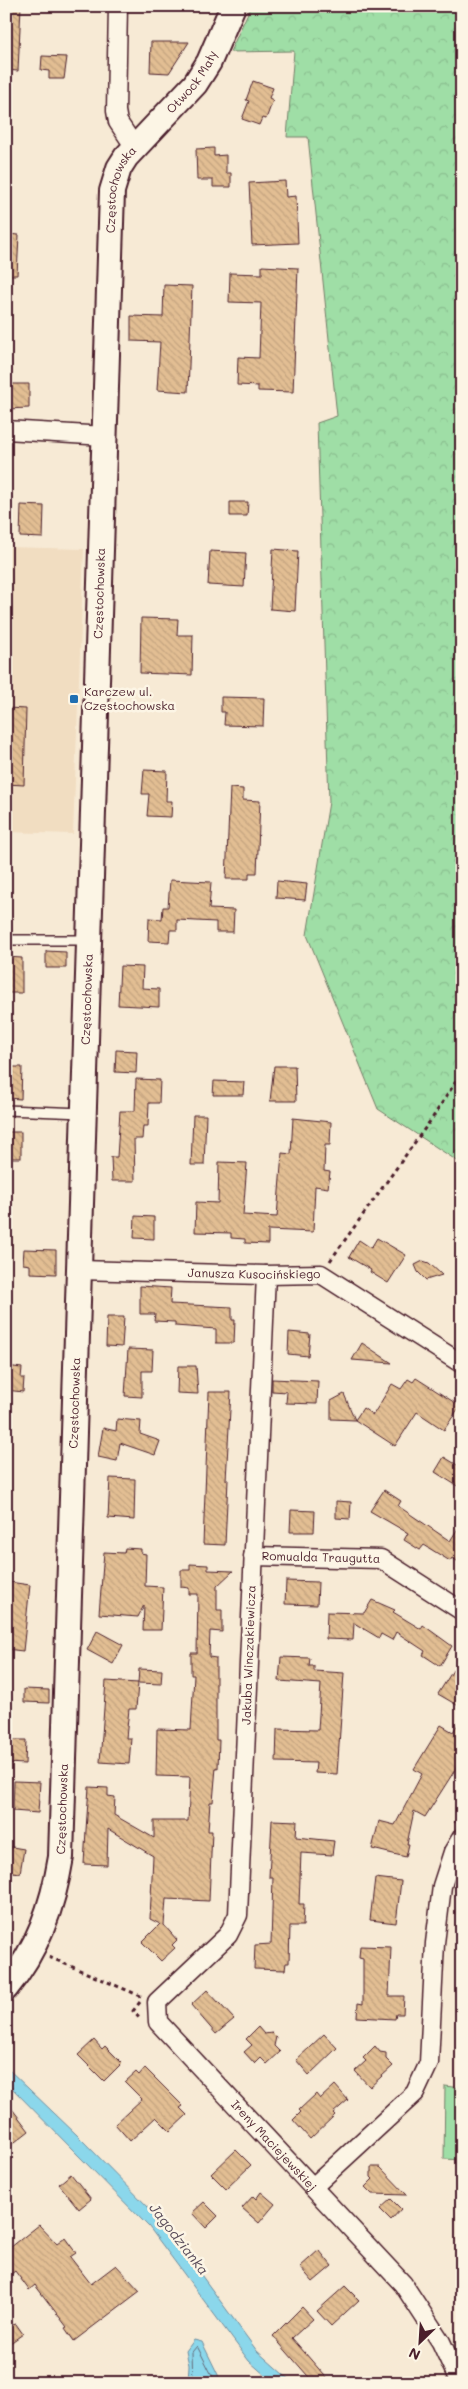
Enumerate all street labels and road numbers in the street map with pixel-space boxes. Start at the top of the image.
street label: Otwock Mały [162,48,220,116]
street label: Częstochowska [102,142,139,233]
street label: Częstochowska [89,548,108,639]
street label: Częstochowska [77,953,96,1045]
street label: Janusza Kusocińskiego [187,1264,320,1282]
street label: Częstochowska [65,1357,83,1449]
street label: Romualda Traugutta [261,1547,381,1566]
street label: Jakuba Winczakiewicza [238,1585,258,1725]
street label: Częstochowska [52,1763,71,1855]
street label: Ireny Maciejewskiej [228,2096,321,2194]

